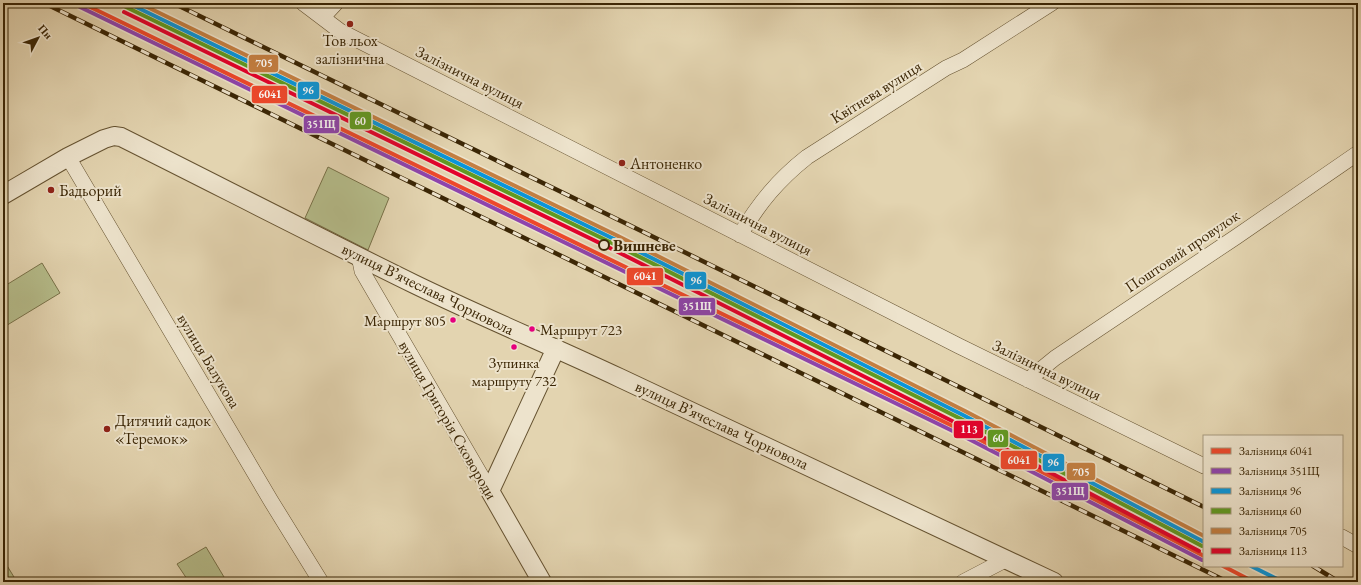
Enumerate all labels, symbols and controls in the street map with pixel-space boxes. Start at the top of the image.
north arrow [18,18,58,58]
marker: Тов льох залізнична [345,19,355,29]
text: Пн [35,21,56,42]
place label: Тов льох залізнична [316,30,385,69]
street label: Залізнична вулиця [412,41,528,113]
line badge: 705 [248,54,279,73]
text: 705 [255,56,273,70]
street label: Квітнева вулиця [827,56,925,128]
line badge: 96 [297,81,320,100]
text: 96 [302,83,314,97]
line badge: 6041 [251,85,288,104]
text: 6041 [258,87,282,101]
line badge: 60 [349,111,372,130]
text: 60 [354,114,366,128]
line badge: 351Щ [303,115,340,134]
text: 351Щ [306,117,336,131]
place label: Антоненко [629,153,702,174]
marker: Антоненко [617,158,627,168]
place label: Бадьорий [59,180,122,201]
marker: Бадьорий [46,185,56,195]
street label: Залізнична вулиця [700,188,816,260]
street label: Поштовий провулок [1120,205,1244,297]
place label: Вишневе [613,235,676,256]
street label: вулиця Вʼячеслава Чорновола [338,238,518,340]
marker: Вишневе [598,239,610,251]
line badge: 6041 [626,267,664,286]
text: 6041 [633,269,657,283]
line badge: 96 [684,271,707,290]
text: 96 [690,273,702,287]
line badge: 351Щ [678,297,716,316]
text: 351Щ [682,299,712,313]
street label: вулиця Балукова [173,310,246,413]
place label: Маршрут 805 [364,311,446,330]
marker: Маршрут 805 [448,315,458,325]
place label: Маршрут 723 [540,320,622,339]
marker: Маршрут 723 [527,324,537,334]
street label: Залізнична вулиця [989,335,1105,405]
street label: вулиця Григорія Сковороди [394,337,502,504]
marker: Зупинка маршруту 732 [509,342,519,352]
place label: Зупинка маршруту 732 [472,353,557,390]
street label: вулиця Вʼячеслава Чорновола [632,376,813,475]
place label: Дитячий садок «Теремок» [115,410,211,449]
line badge: 113 [953,420,984,439]
text: 113 [960,422,978,436]
marker: Дитячий садок «Теремок» [102,424,112,434]
line badge: 60 [987,429,1009,448]
text: 60 [992,431,1004,445]
legend [1203,435,1343,567]
text: Залізниця 6041 [1239,443,1313,459]
line badge: 6041 [1000,450,1038,470]
text: 6041 [1007,453,1031,467]
line badge: 96 [1042,453,1065,472]
text: 96 [1047,455,1059,469]
line badge: 705 [1066,462,1096,481]
text: Залізниця 351Щ [1239,463,1320,479]
text: 705 [1072,465,1090,479]
line badge: 351Щ [1051,482,1089,501]
text: Залізниця 96 [1239,483,1301,499]
text: 351Щ [1055,484,1085,498]
text: Залізниця 60 [1239,503,1301,519]
text: Залізниця 705 [1239,523,1307,539]
text: Залізниця 113 [1239,543,1307,559]

